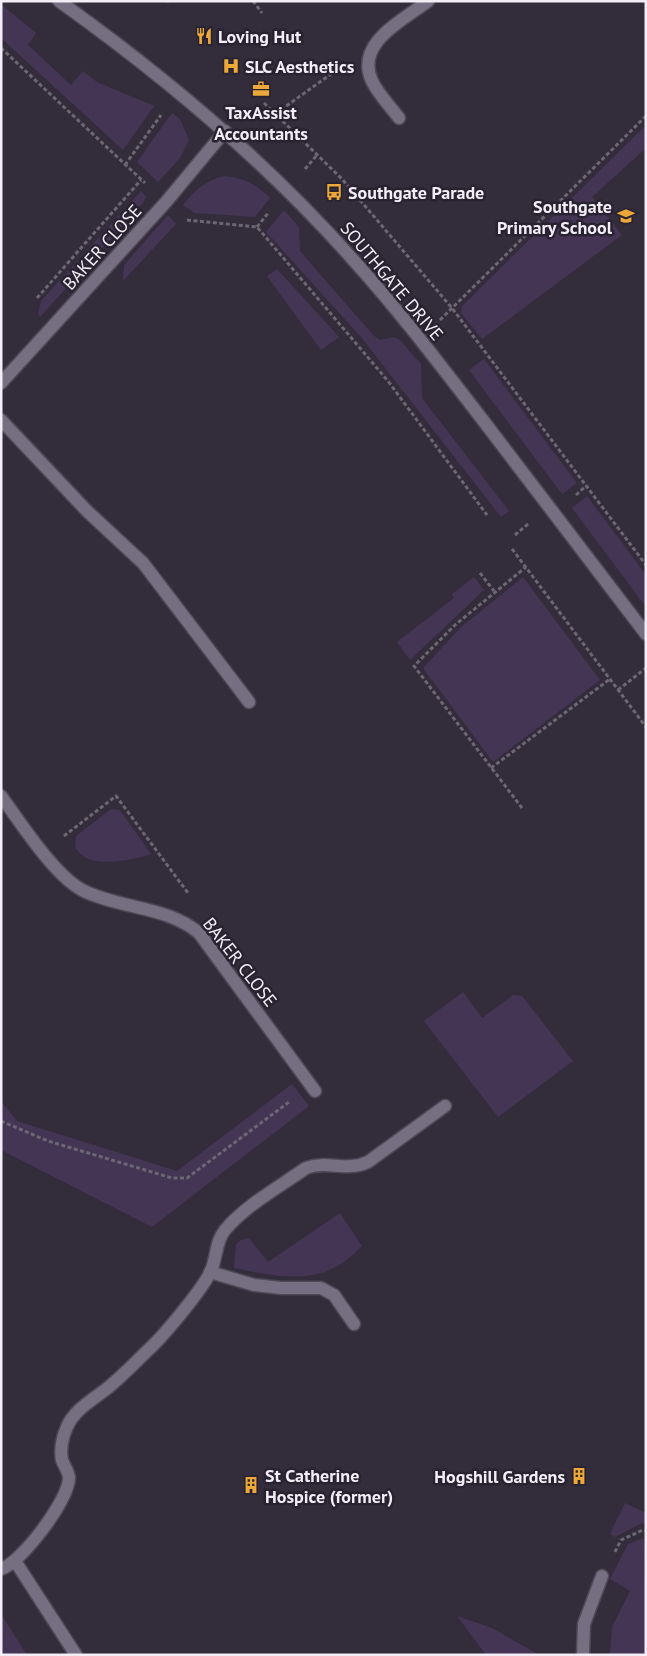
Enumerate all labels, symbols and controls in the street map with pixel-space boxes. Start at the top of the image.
place label: Loving Hut [218,25,302,48]
restaurant icon: Loving Hut [194,26,214,46]
place label: SLC Aesthetics [245,55,355,78]
hospital icon: SLC Aesthetics [221,56,241,76]
office icon: TaxAssist Accountants [251,79,271,99]
place label: TaxAssist Accountants [214,101,308,145]
place label: Southgate Parade [348,181,484,204]
bus stop icon: Southgate Parade [324,182,344,202]
place label: Southgate Primary School [497,195,613,239]
street label: BAKER CLOSE [58,200,146,294]
school or university icon: Southgate Primary School [616,206,636,226]
street label: SOUTHGATE DRIVE [336,217,448,345]
street label: BAKER CLOSE [198,913,282,1011]
place label: St Catherine Hospice (former) [265,1464,393,1508]
place label: Hogshill Gardens [434,1465,565,1488]
building icon: Hogshill Gardens [569,1466,589,1486]
building icon: St Catherine Hospice (former) [241,1475,261,1495]

